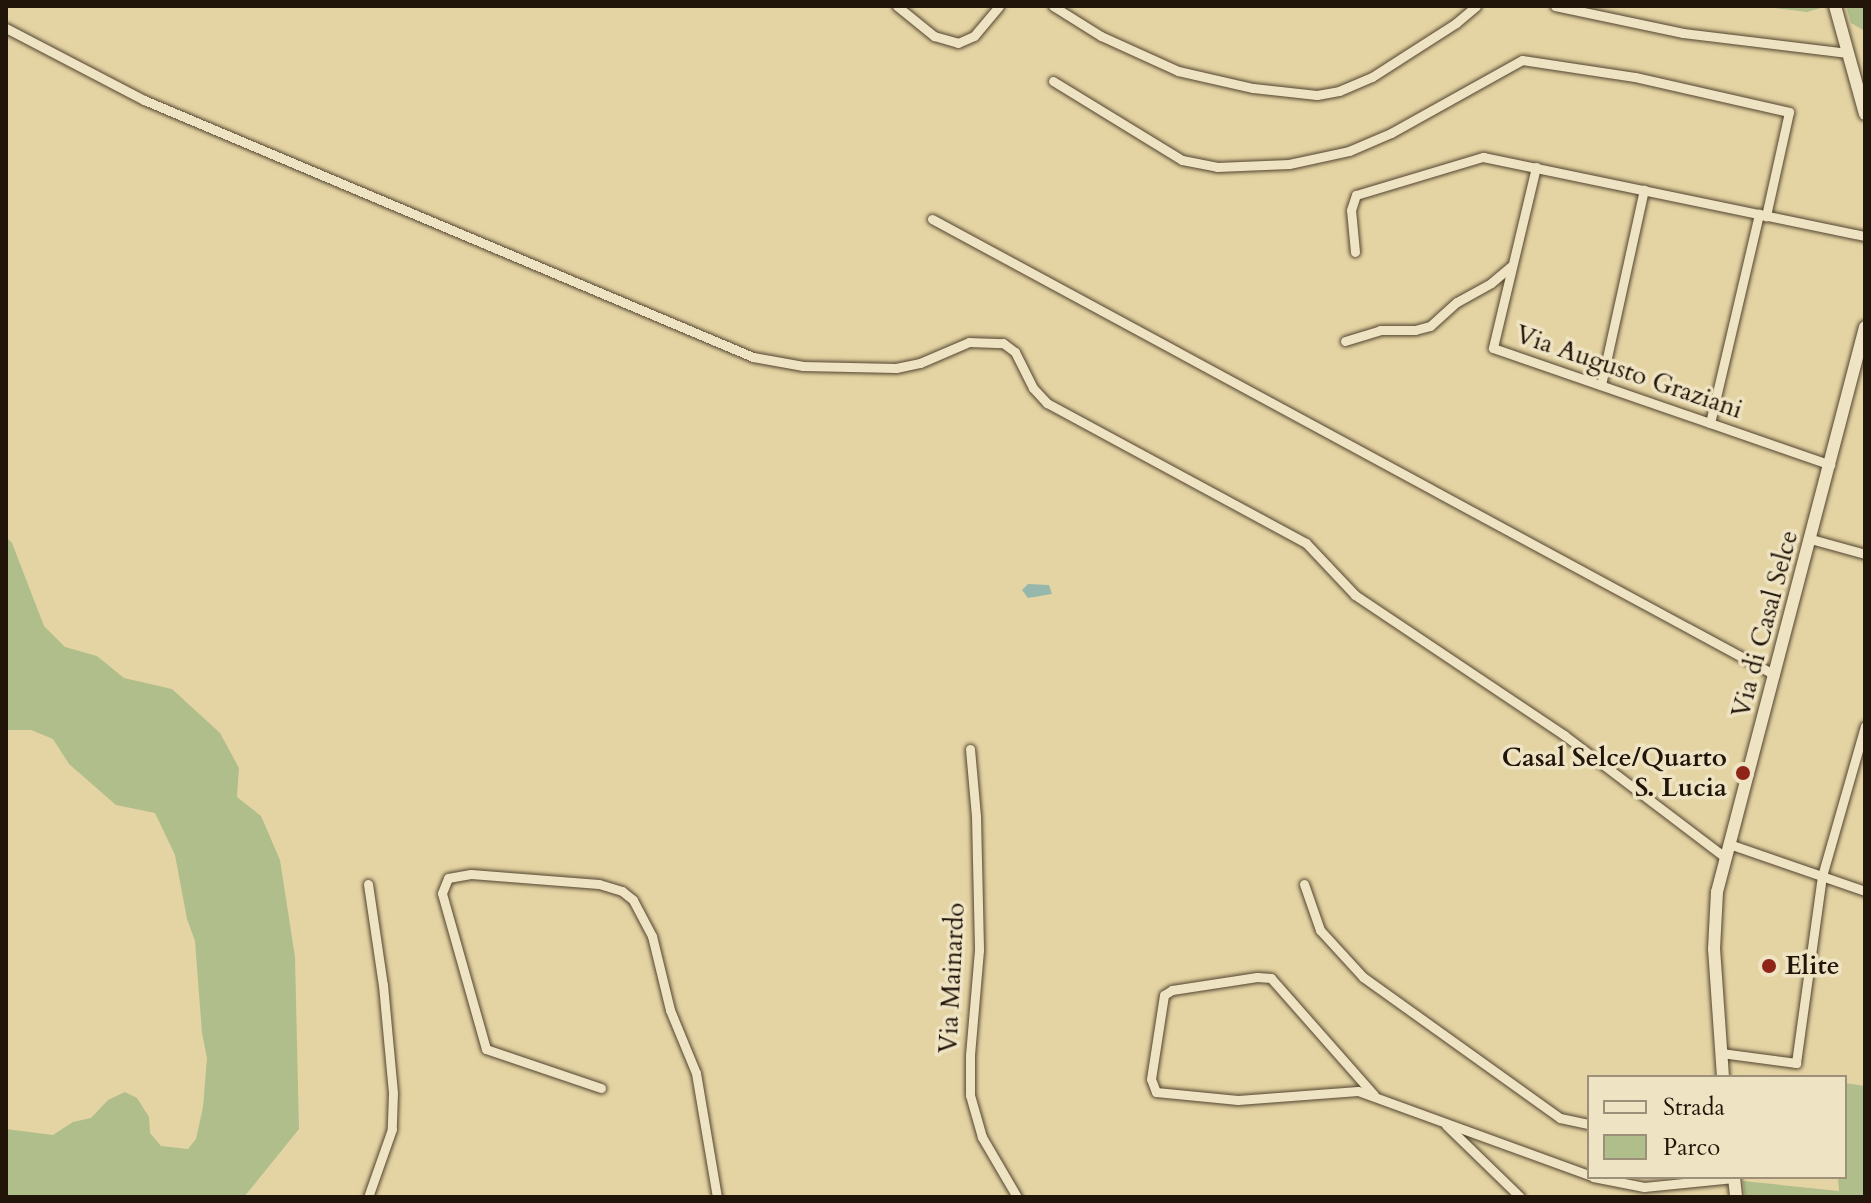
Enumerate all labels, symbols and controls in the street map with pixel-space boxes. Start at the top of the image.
street label: Via Augusto Graziani [1512,319,1746,425]
street label: Via di Casal Selce [1725,527,1805,721]
place label: Casal Selce/Quarto S. Lucia [1502,742,1727,804]
marker: Casal Selce/Quarto S. Lucia [1734,764,1752,782]
street label: Via Mainardo [932,902,972,1054]
place label: Elite [1785,950,1840,982]
marker: Elite [1760,957,1778,975]
legend [1587,1075,1847,1179]
text: Strada [1663,1091,1725,1124]
text: Parco [1663,1131,1720,1164]

